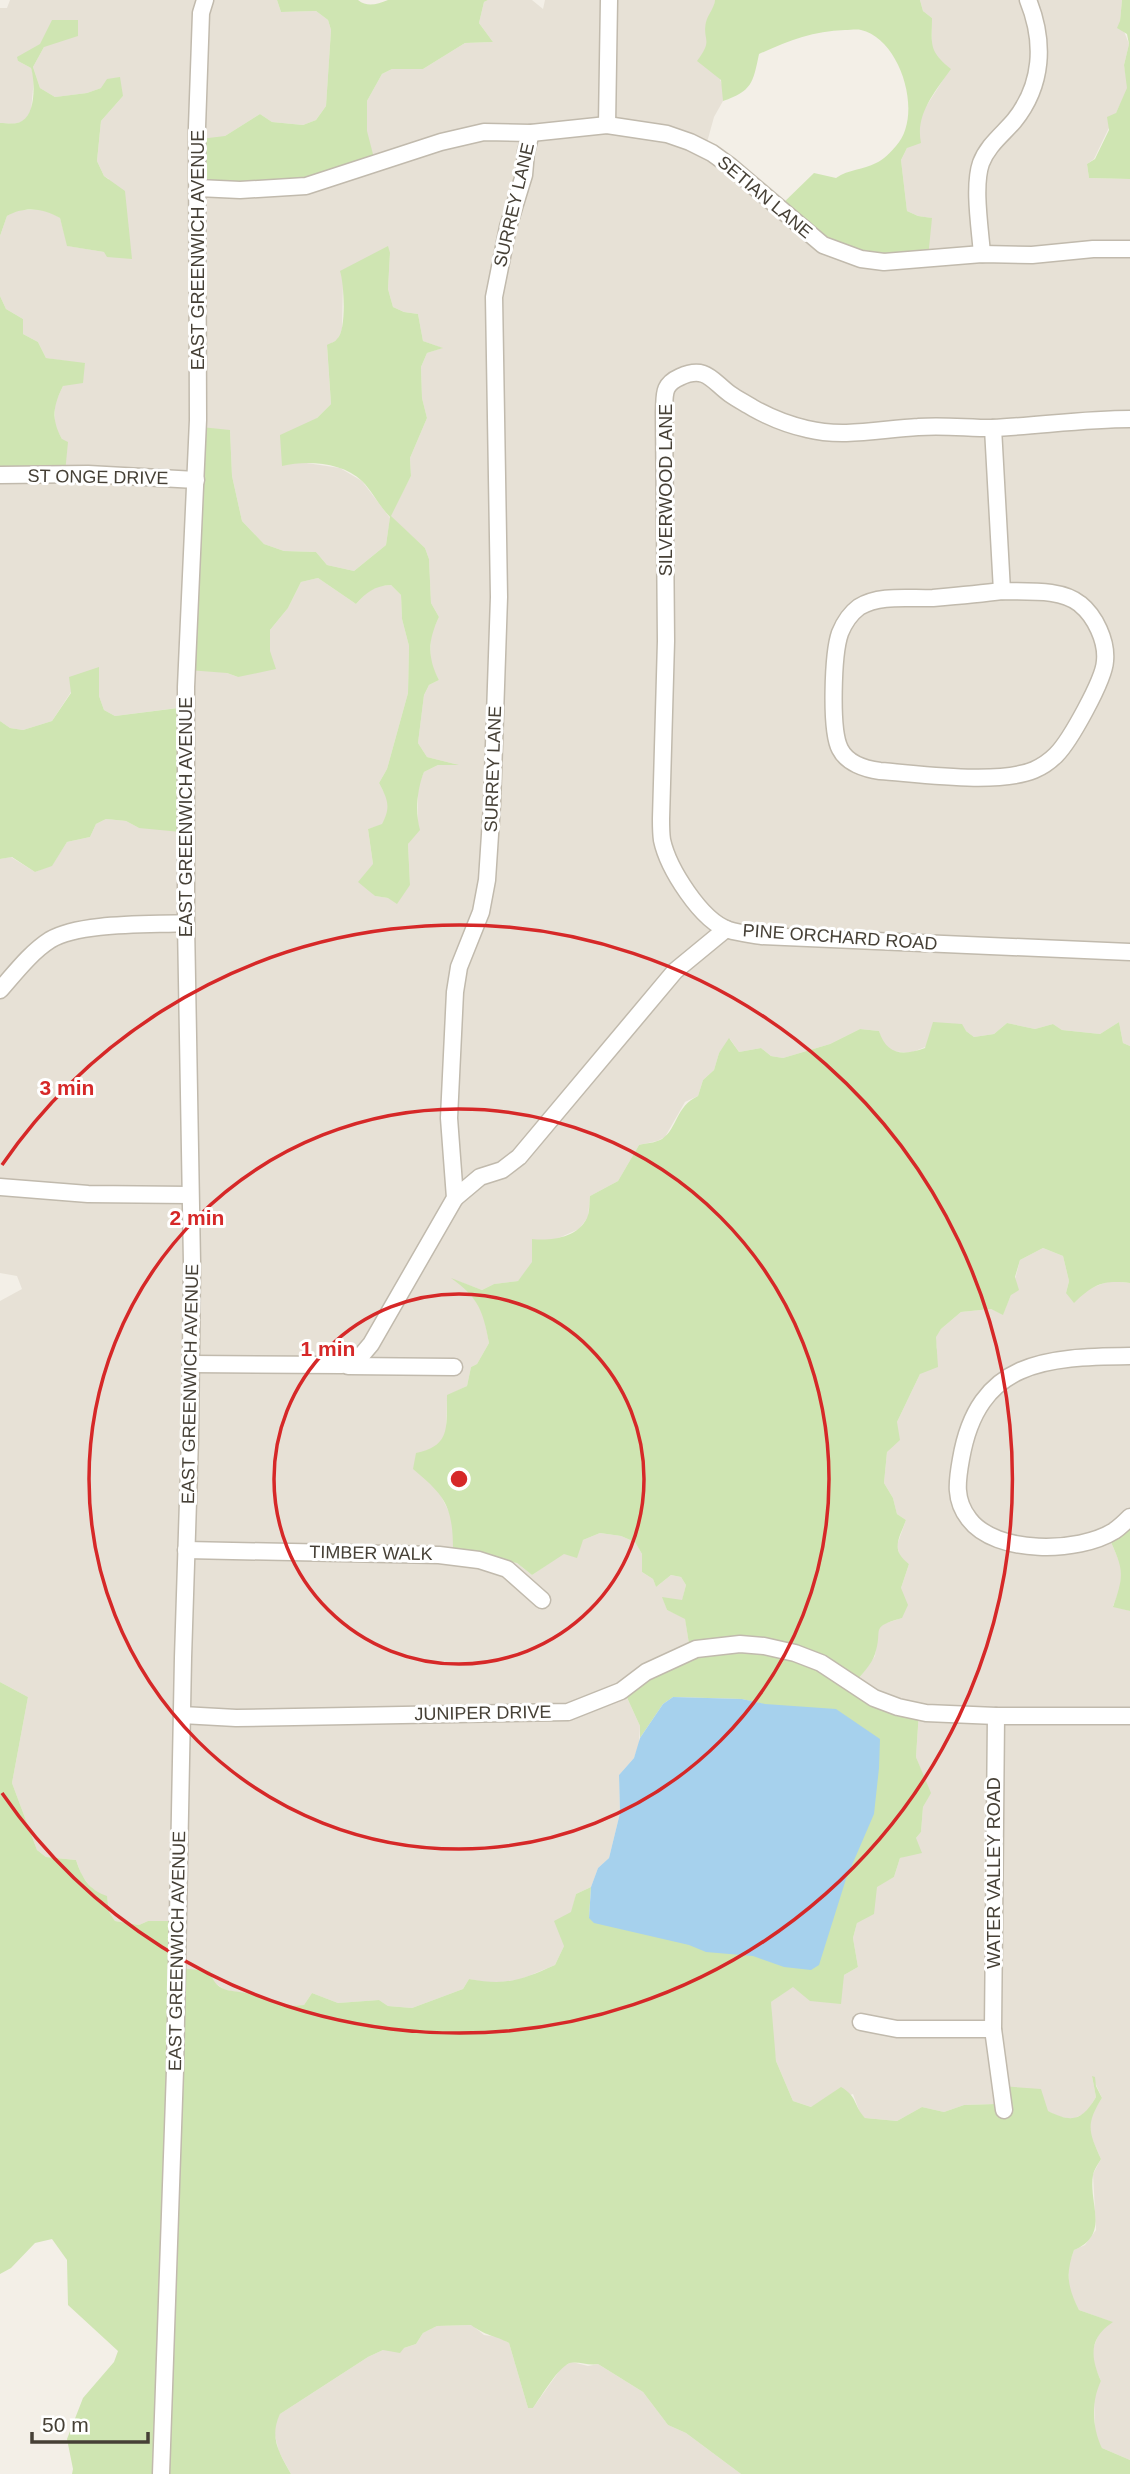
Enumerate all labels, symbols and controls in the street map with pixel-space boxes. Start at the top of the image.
street label: EAST GREENWICH AVENUE [188,130,208,370]
street label: SURREY LANE [490,141,538,269]
street label: SETIAN LANE [714,152,816,242]
street label: SILVERWOOD LANE [656,404,676,576]
street label: ST ONGE DRIVE [27,466,169,488]
street label: EAST GREENWICH AVENUE [176,697,196,937]
street label: SURREY LANE [481,705,505,833]
street label: PINE ORCHARD ROAD [742,920,938,954]
text: 3 min [40,1076,94,1099]
text: 2 min [170,1206,224,1229]
street label: EAST GREENWICH AVENUE [178,1264,202,1504]
text: 1 min [301,1337,355,1360]
centre of rings [447,1467,471,1491]
street label: TIMBER WALK [309,1542,433,1564]
street label: JUNIPER DRIVE [414,1702,552,1724]
street label: WATER VALLEY ROAD [984,1777,1004,1969]
street label: EAST GREENWICH AVENUE [165,1831,189,2071]
scale bar [32,2400,147,2444]
text: 50 m [42,2413,89,2436]

